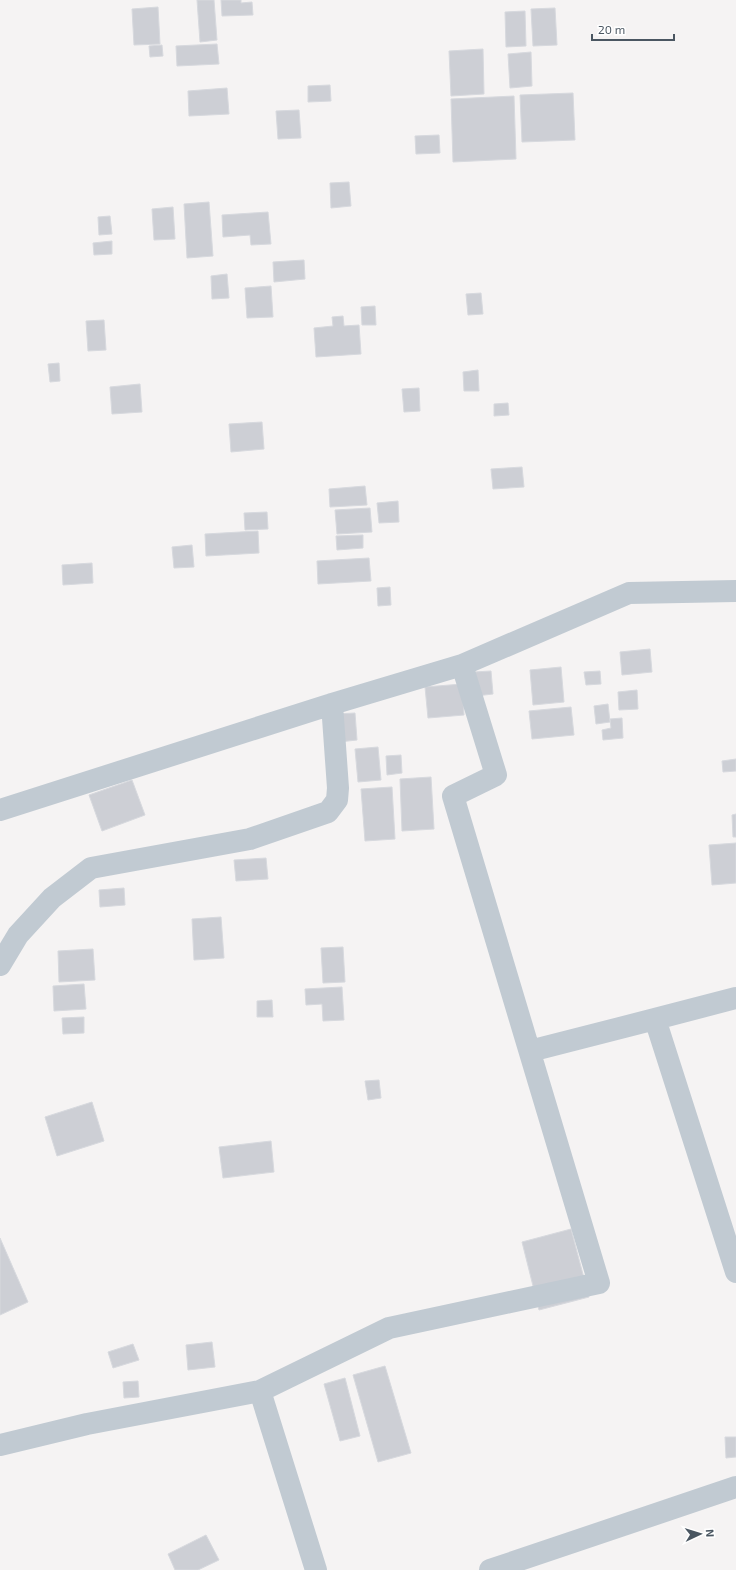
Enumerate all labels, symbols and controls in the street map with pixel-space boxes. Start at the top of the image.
scale bar [592,16,674,42]
text: 20 m [598,22,625,36]
north arrow [680,1514,720,1554]
text: N [704,1529,717,1538]

